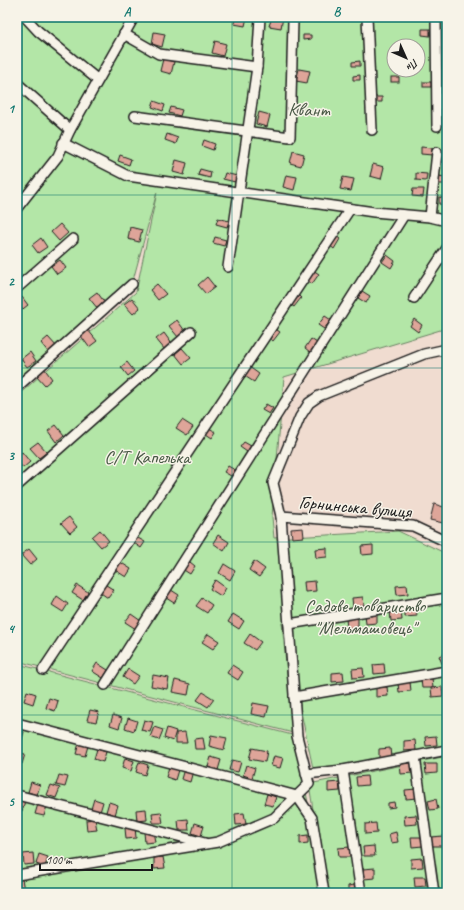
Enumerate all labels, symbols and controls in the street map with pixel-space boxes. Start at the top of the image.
text: A [124,4,132,20]
text: B [334,4,342,20]
north arrow [386,38,426,78]
text: Пн [403,56,422,75]
park label: Квант [288,98,331,122]
text: 1 [8,101,16,117]
text: 2 [8,274,15,290]
park label: С/Т Капелька [104,445,192,469]
text: 3 [8,448,15,464]
street label: Горнинська вулиця [298,490,414,524]
park label: Садове товариство "Мельмашовець" [305,594,427,640]
text: 4 [8,621,16,637]
text: 5 [8,794,15,810]
scale bar [40,846,152,872]
text: 100 m [46,852,73,868]

